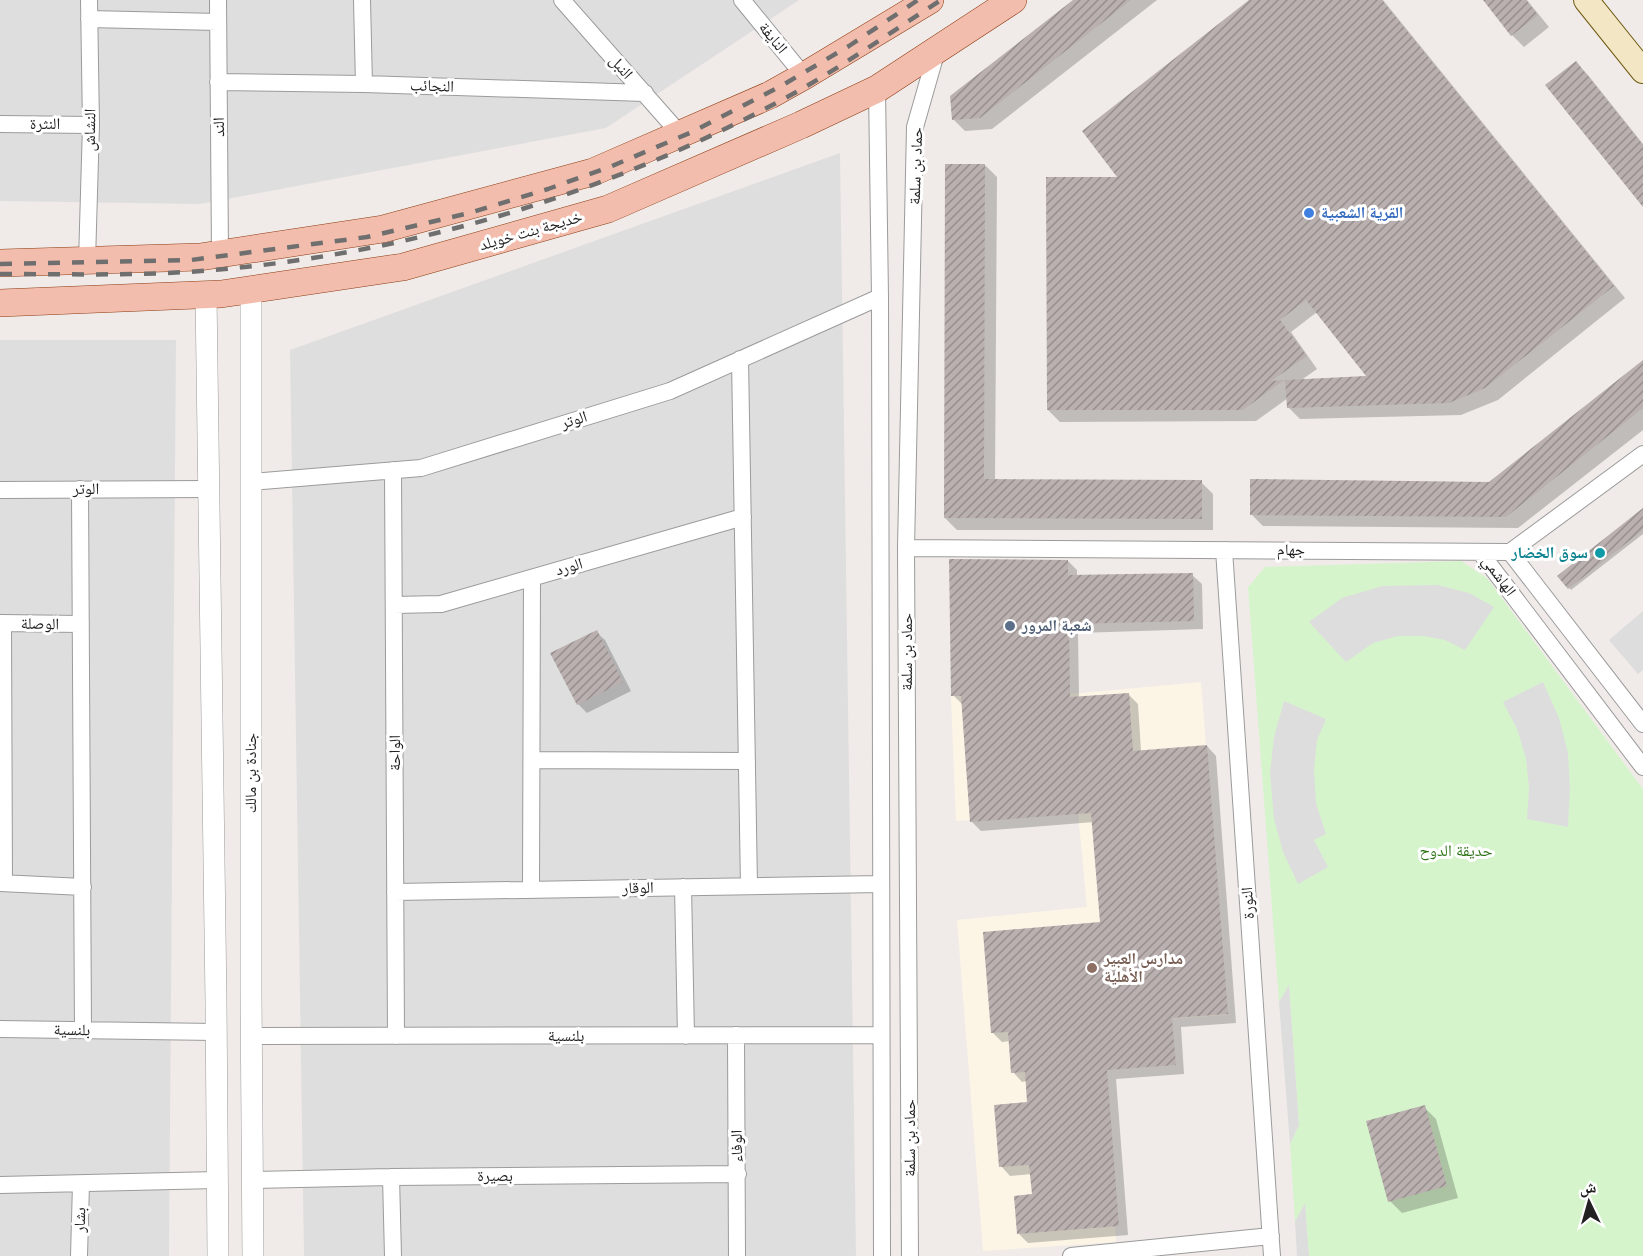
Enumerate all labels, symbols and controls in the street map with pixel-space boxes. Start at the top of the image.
street label: النايفة [753,18,793,58]
street label: النبل [604,50,638,84]
street label: النجائب [410,74,454,98]
street label: النشاش [79,108,101,152]
street label: النثرة [30,113,60,135]
street label: الند [208,117,230,137]
street label: حماد بن سلمة [904,127,928,205]
place label: القرية الشعبية [1321,202,1403,224]
street label: خديجة بنت خويلد [477,206,585,256]
marker: القرية الشعبية [1302,206,1316,220]
street label: الوتر [557,406,590,435]
street label: الوتر [72,478,99,500]
street label: جهام [1277,539,1305,561]
place label: سوق الخضار [1511,542,1588,564]
marker: سوق الخضار [1593,546,1607,560]
street label: الهاشمي [1476,551,1521,601]
street label: الورد [553,553,585,581]
street label: الوصلة [21,613,59,635]
street label: حماد بن سلمة [896,613,918,691]
place label: شعبة المرور [1021,615,1092,637]
marker: شعبة المرور [1003,619,1017,633]
street label: جنادة بن مالك [240,733,262,813]
street label: الواحة [384,735,406,771]
park label: حديقة الدوح [1419,840,1493,862]
street label: الوقار [621,877,654,899]
street label: النورة [1236,886,1260,920]
place label: مدارس العبير الأهلية [1103,948,1183,988]
marker: مدارس العبير الأهلية [1085,961,1099,975]
street label: بلنسية [54,1019,90,1041]
street label: بلنسية [548,1025,584,1047]
street label: حماد بن سلمة [899,1099,921,1177]
street label: الوفاء [726,1130,748,1162]
street label: بصيرة [477,1165,513,1187]
north arrow [1559,1172,1619,1232]
text: ش [1578,1176,1597,1200]
street label: بشار [69,1207,91,1234]

